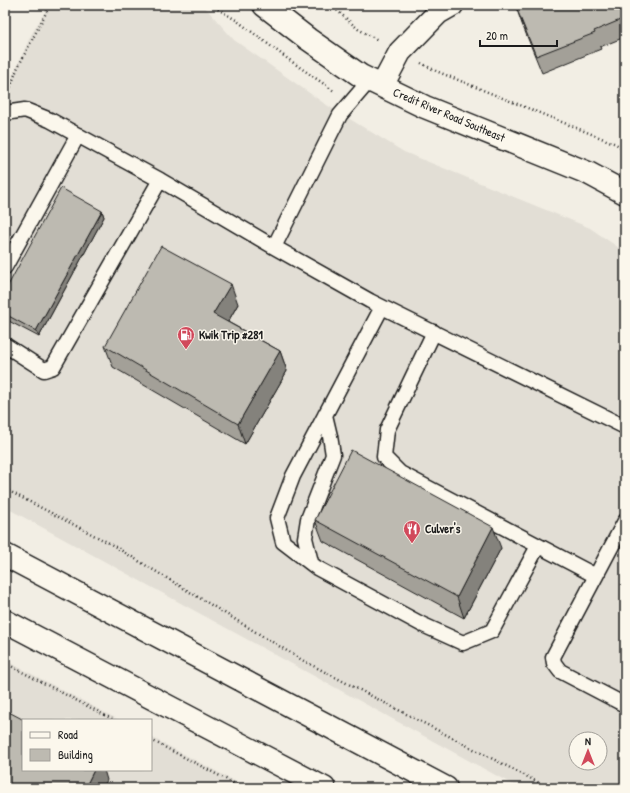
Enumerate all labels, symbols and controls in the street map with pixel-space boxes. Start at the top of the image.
scale bar [480,22,557,48]
text: 20 m [486,27,508,44]
street label: Credit River Road Southeast [391,83,509,146]
fuel station icon: Kwik Trip #281 [176,325,196,350]
place label: Kwik Trip #281 [199,326,263,344]
restaurant icon: Culver's [402,519,422,544]
place label: Culver's [425,520,461,537]
legend [22,719,152,771]
text: Road [58,726,78,743]
north arrow [568,731,608,771]
text: N [585,734,591,748]
text: Building [58,746,93,763]

